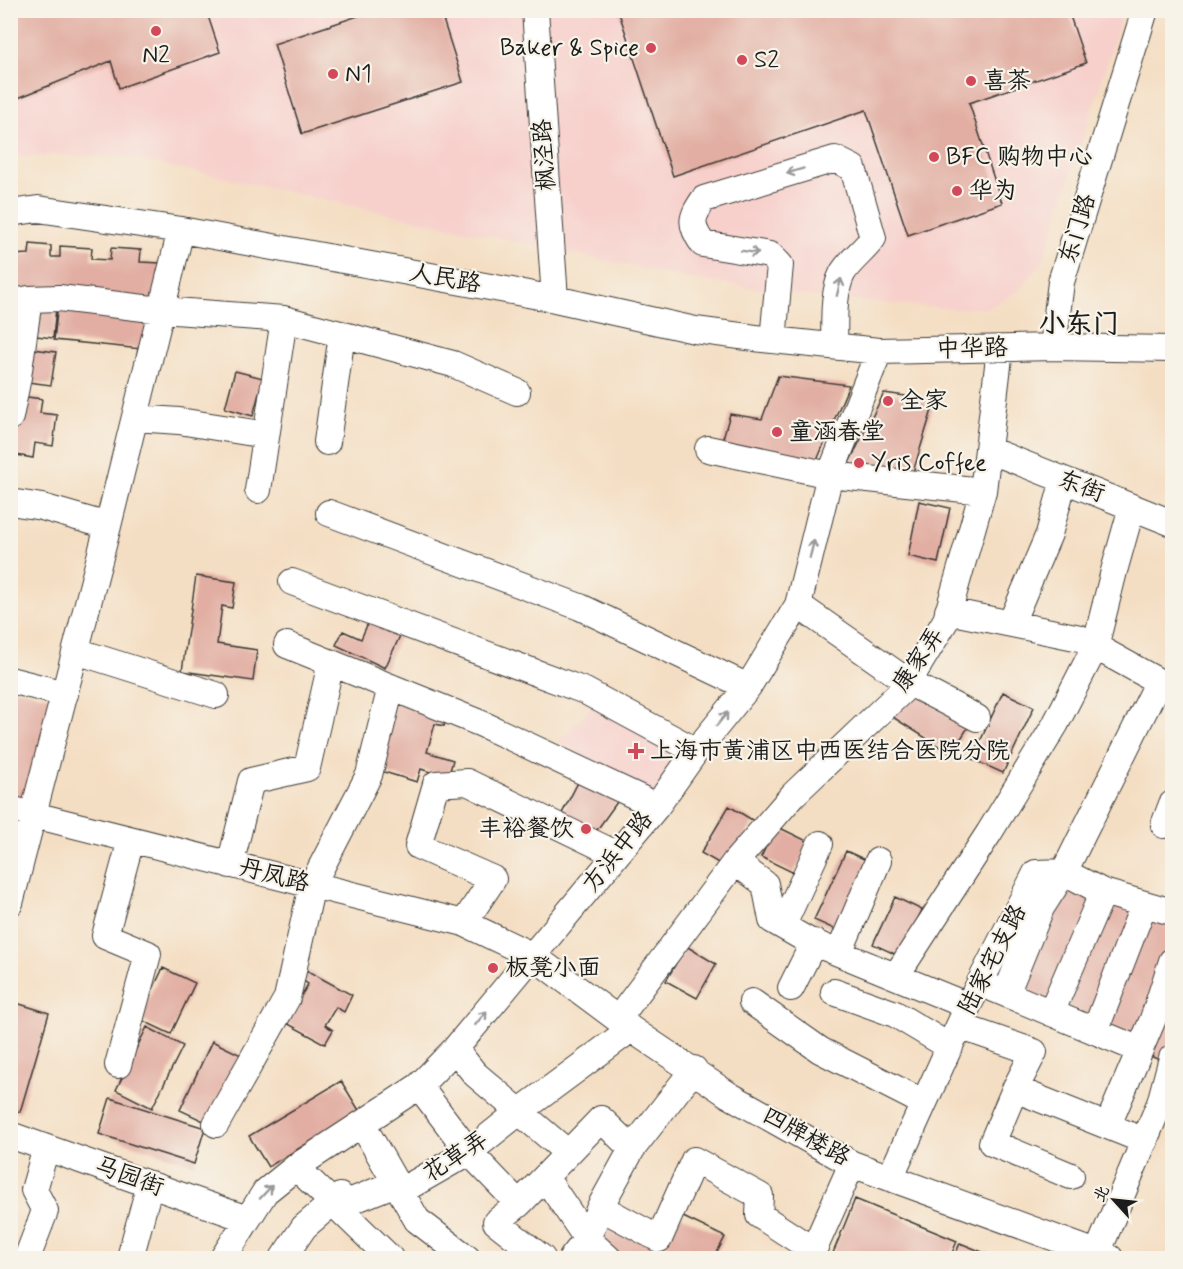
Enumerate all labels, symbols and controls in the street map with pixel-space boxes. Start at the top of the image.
marker: N2 [149,24,163,38]
place label: Baker & Spice [500,33,639,64]
place label: N2 [142,40,170,71]
marker: Baker & Spice [644,41,658,55]
place label: S2 [754,45,779,76]
marker: S2 [735,53,749,67]
place label: N1 [345,59,372,90]
place label: 喜茶 [983,66,1031,97]
marker: N1 [326,67,340,81]
marker: 喜茶 [964,74,978,88]
street label: 枫泾路 [527,118,563,192]
place label: BFC 购物中心 [946,142,1093,173]
marker: BFC 购物中心 [927,150,941,164]
one-way arrow [786,166,805,177]
place label: 华为 [969,176,1017,207]
marker: 华为 [950,184,964,198]
street label: 东门路 [1053,190,1103,268]
one-way arrow [740,246,759,257]
street label: 人民路 [407,257,483,301]
one-way arrow [833,278,845,297]
district label: 小东门 [1039,307,1120,342]
street label: 中华路 [936,333,1008,365]
place label: 全家 [900,386,948,417]
marker: 全家 [881,394,895,408]
place label: 童涵春堂 [789,417,885,448]
marker: 童涵春堂 [770,425,784,439]
place label: Yris Coffee [871,448,987,479]
marker: Yris Coffee [852,456,866,470]
street label: 东街 [1053,464,1109,510]
one-way arrow [806,540,818,559]
street label: 康家弄 [886,621,952,699]
one-way arrow [715,712,729,727]
place label: 上海市黄浦区中西医结合医院分院 [650,736,1010,767]
marker: 上海市黄浦区中西医结合医院分院 [627,742,645,760]
street label: 方浜中路 [576,805,660,899]
place label: 丰裕餐饮 [478,814,574,845]
marker: 丰裕餐饮 [579,822,593,836]
street label: 丹凤路 [235,852,313,900]
street label: 陆家宅支路 [952,900,1034,1020]
place label: 板凳小面 [505,953,601,984]
marker: 板凳小面 [486,961,500,975]
one-way arrow [475,1010,488,1026]
street label: 四牌楼路 [757,1100,855,1174]
street label: 花草弄 [417,1124,495,1190]
street label: 马园街 [90,1150,168,1204]
north arrow [1084,1170,1144,1230]
text: 北 [1089,1182,1115,1206]
one-way arrow [259,1185,273,1200]

